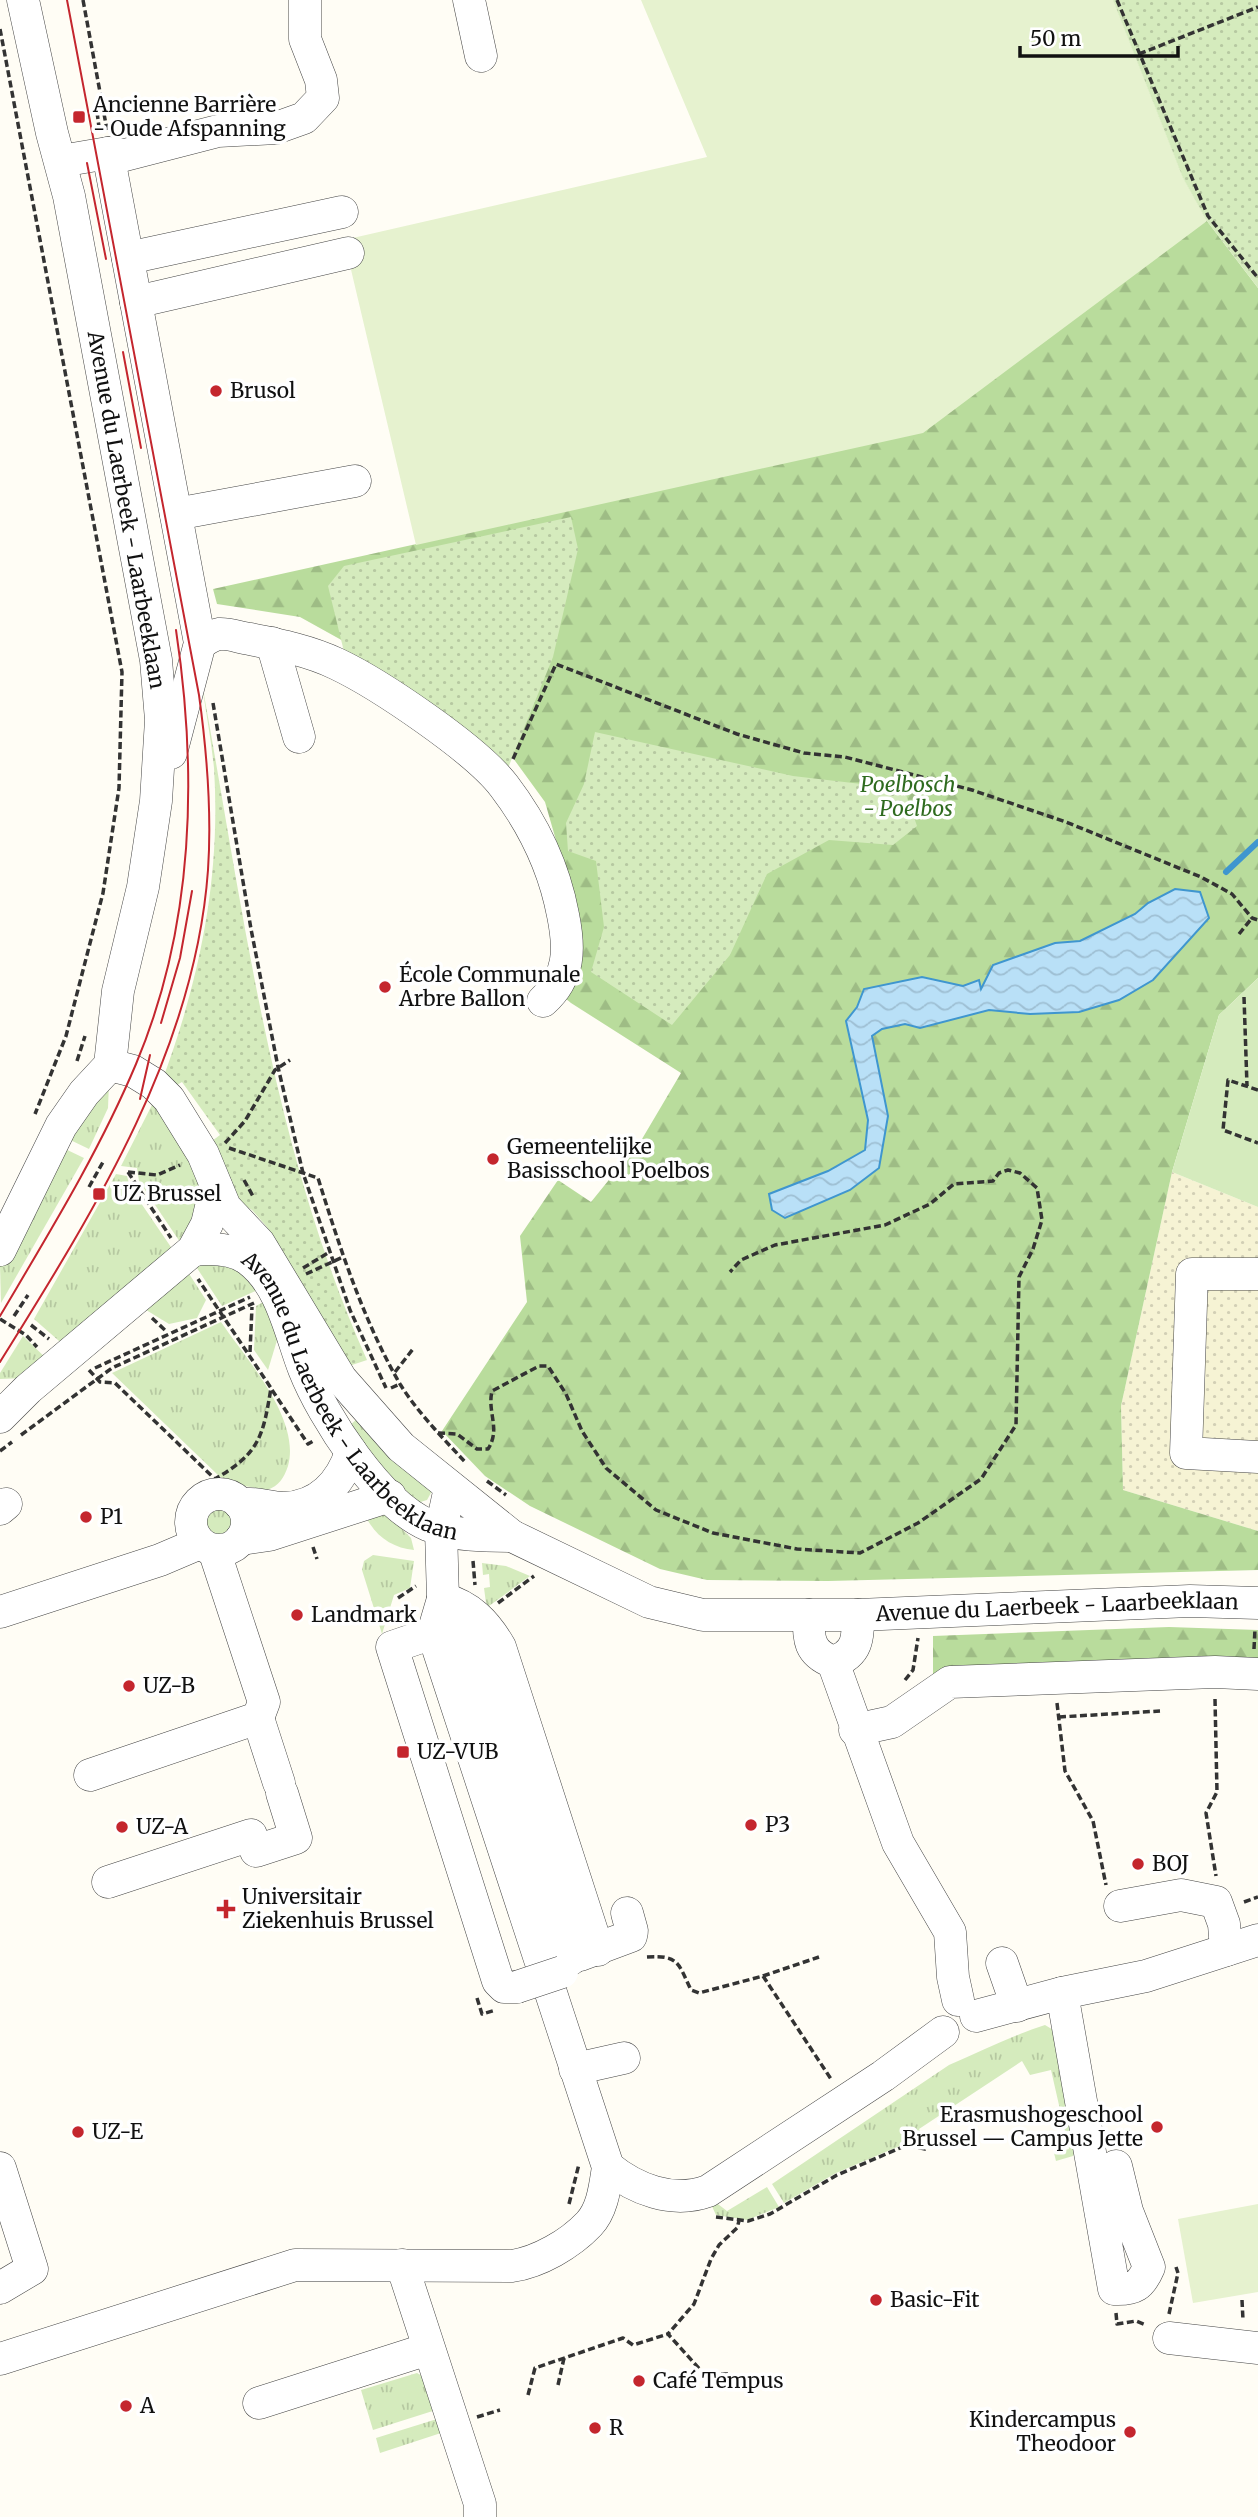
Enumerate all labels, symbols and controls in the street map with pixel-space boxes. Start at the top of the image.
scale bar [1020,14,1178,58]
text: 50 m [1030,25,1081,52]
place label: Ancienne Barrière - Oude Afspanning [92,91,286,142]
marker: Ancienne Barrière - Oude Afspanning [71,109,87,125]
street label: Avenue du Laerbeek - Laarbeeklaan [82,328,171,691]
place label: Brusol [230,377,296,404]
marker: Brusol [208,383,224,399]
park label: Poelbosch - Poelbos [860,771,956,822]
place label: École Communale Arbre Ballon [398,960,580,1012]
marker: École Communale Arbre Ballon [377,979,393,995]
place label: Gemeentelijke Basisschool Poelbos [507,1133,710,1184]
marker: Gemeentelijke Basisschool Poelbos [485,1151,501,1167]
place label: UZ Brussel [113,1180,222,1207]
marker: UZ Brussel [91,1186,107,1202]
street label: Avenue du Laerbeek - Laarbeeklaan [236,1245,460,1546]
place label: P1 [100,1503,123,1530]
marker: P1 [78,1509,94,1525]
street label: Avenue du Laerbeek - Laarbeeklaan [874,1587,1239,1627]
place label: Landmark [311,1601,418,1628]
marker: Landmark [289,1607,305,1623]
place label: UZ-B [143,1672,195,1699]
marker: UZ-B [121,1678,137,1694]
place label: UZ-VUB [417,1738,498,1765]
marker: UZ-VUB [395,1744,411,1760]
place label: P3 [765,1811,790,1838]
place label: UZ-A [136,1813,188,1840]
marker: P3 [743,1817,759,1833]
marker: UZ-A [114,1819,130,1835]
place label: BOJ [1152,1850,1189,1877]
marker: BOJ [1130,1856,1146,1872]
place label: Universitair Ziekenhuis Brussel [242,1883,434,1934]
marker: Universitair Ziekenhuis Brussel [216,1899,236,1919]
place label: Erasmushogeschool Brussel — Campus Jette [902,2101,1143,2152]
place label: UZ-E [92,2118,144,2145]
marker: Erasmushogeschool Brussel — Campus Jette [1149,2119,1165,2135]
marker: UZ-E [70,2124,86,2140]
place label: Basic-Fit [890,2286,980,2313]
marker: Basic-Fit [868,2292,884,2308]
place label: Café Tempus [653,2367,784,2394]
marker: Café Tempus [631,2373,647,2389]
place label: A [139,2392,155,2419]
marker: A [118,2398,134,2414]
place label: Kindercampus Theodoor [969,2406,1116,2457]
place label: R [609,2414,624,2441]
marker: R [587,2420,603,2436]
marker: Kindercampus Theodoor [1122,2424,1138,2440]

